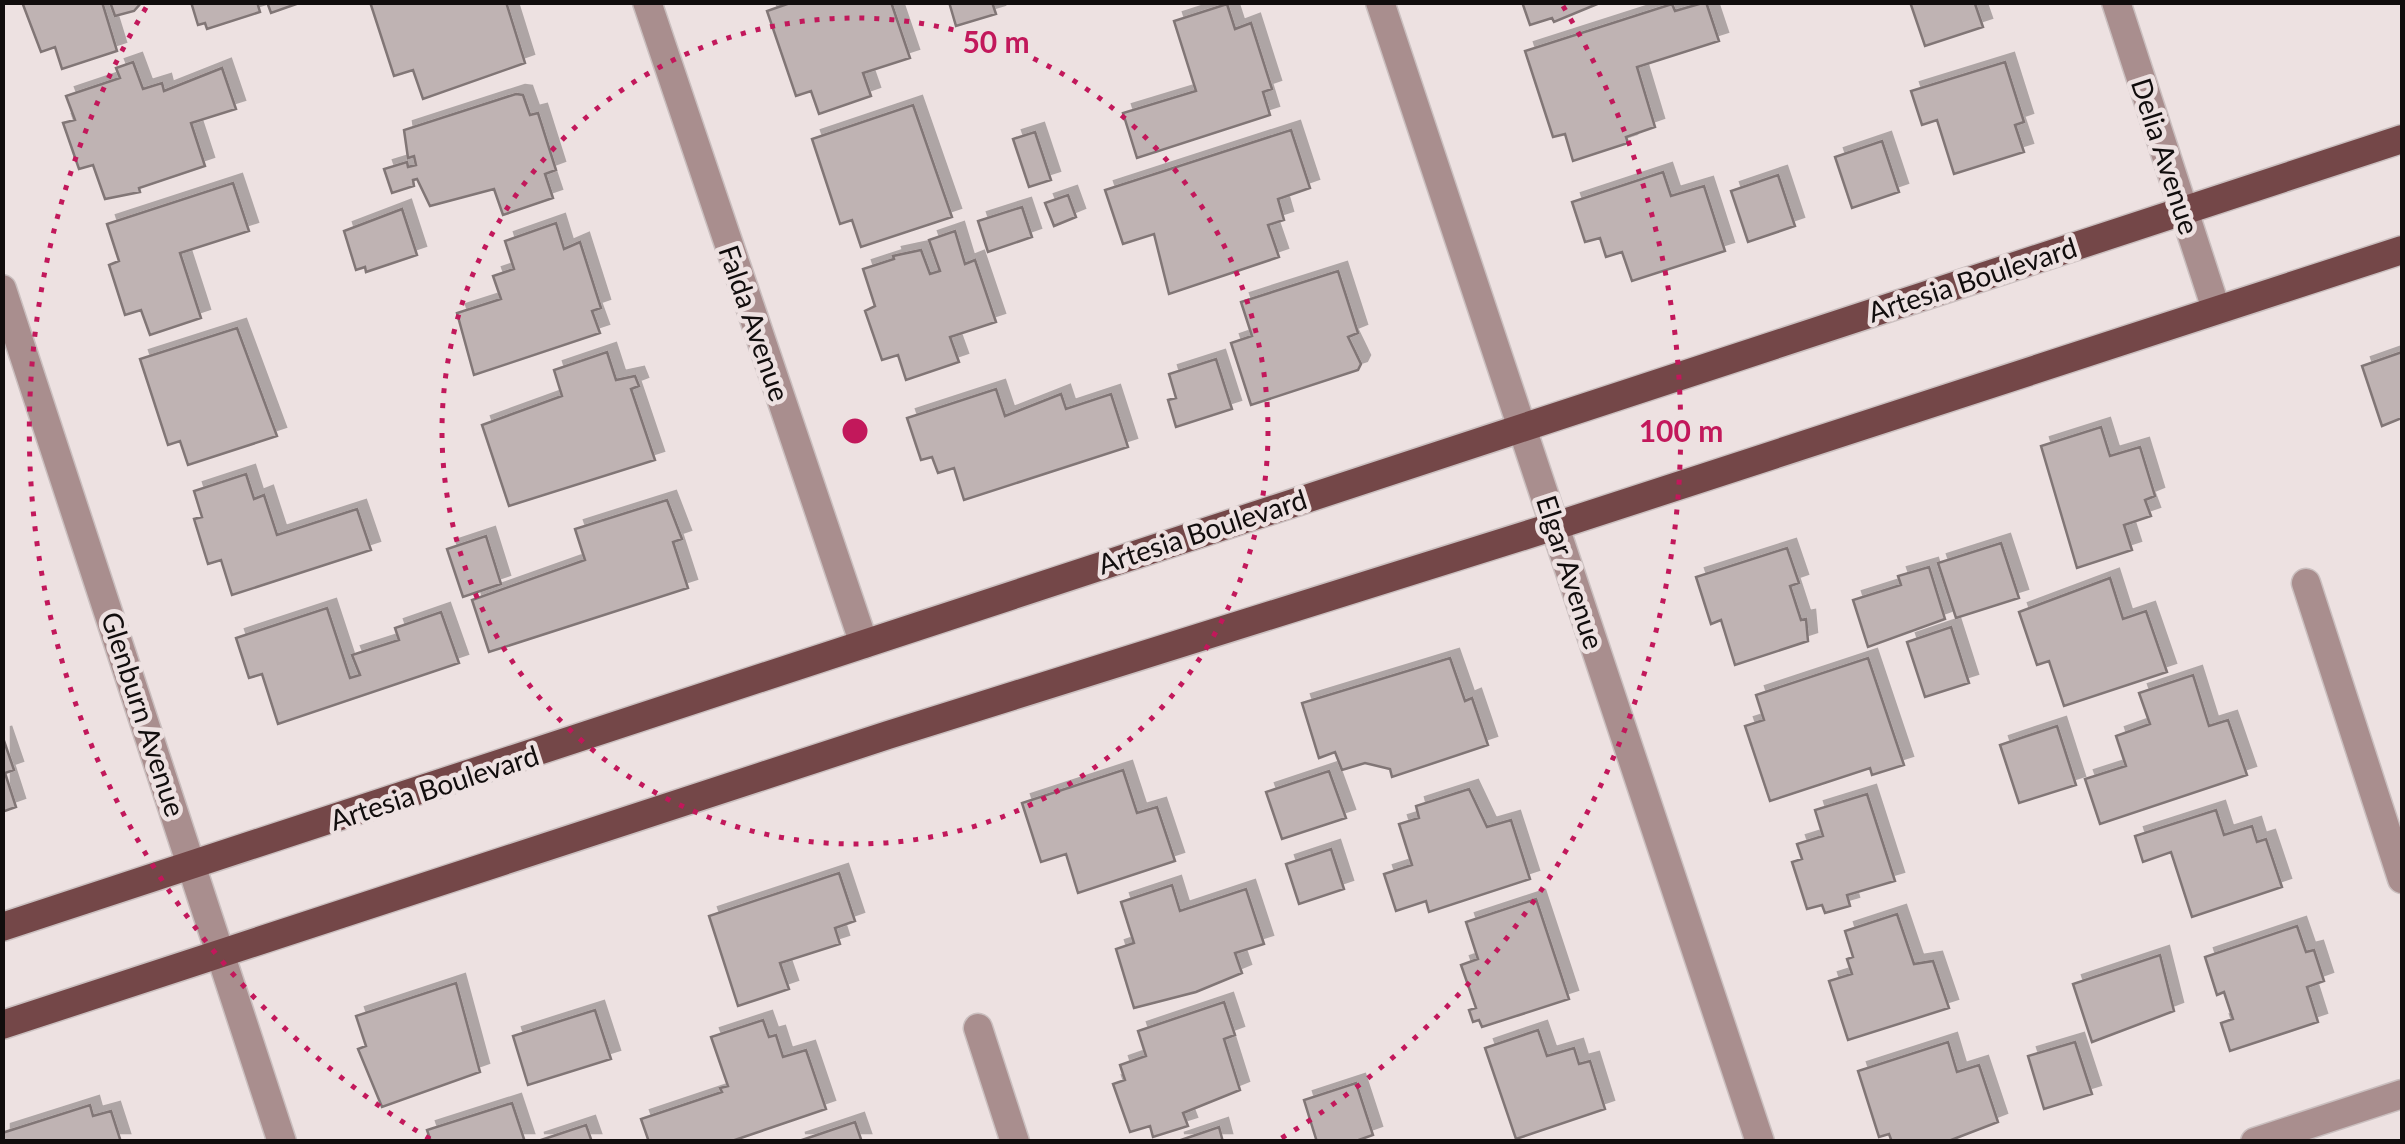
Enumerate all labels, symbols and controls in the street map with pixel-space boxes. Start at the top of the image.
text: 50 m [962,23,1030,59]
street label: Delia Avenue [2125,74,2207,238]
street label: Artesia Boulevard [1863,229,2081,329]
street label: Falda Avenue [712,240,798,406]
text: 100 m [1639,412,1723,448]
centre of rings [837,413,873,449]
street label: Artesia Boulevard [1093,481,1311,581]
street label: Elgar Avenue [1530,491,1612,653]
street label: Glenburn Avenue [95,607,193,821]
street label: Artesia Boulevard [325,737,543,837]

